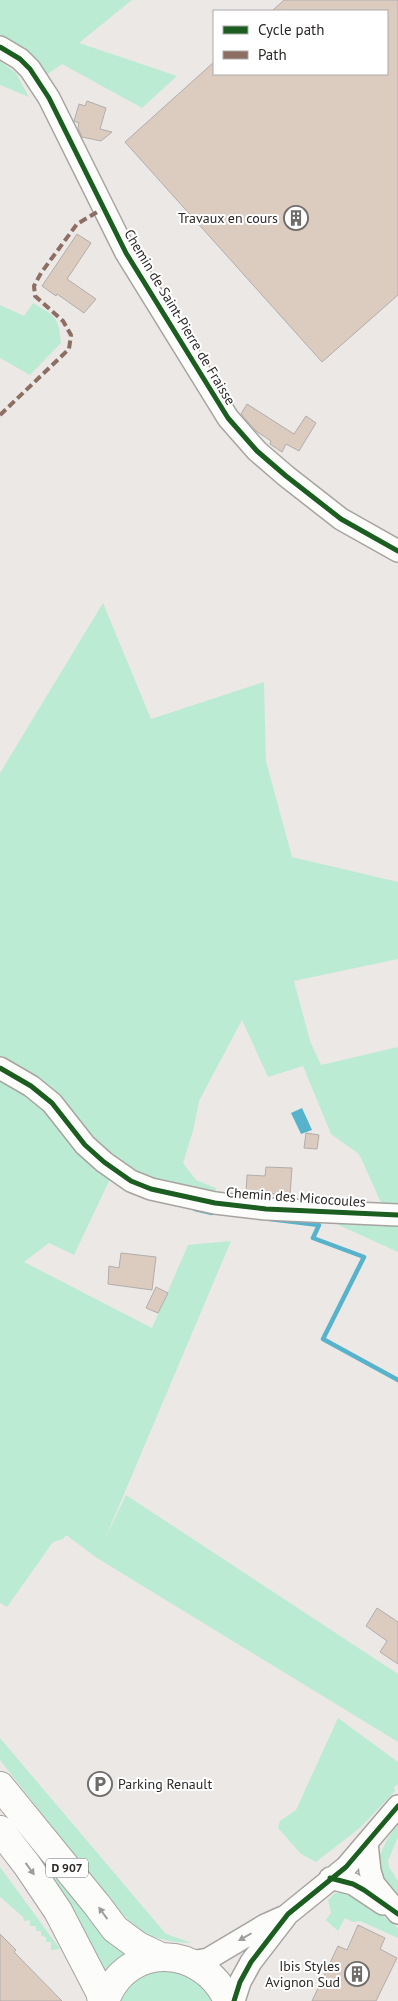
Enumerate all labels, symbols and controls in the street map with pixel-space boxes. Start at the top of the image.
legend [213,10,388,75]
text: Cycle path [258,20,324,39]
text: Path [258,45,287,64]
building icon: Travaux en cours [283,205,309,231]
place label: Travaux en cours [178,209,278,227]
street label: Chemin de Saint-Pierre de Fraisse [120,226,240,408]
street label: Chemin des Micocoules [226,1183,367,1211]
parking icon: Parking Renault [87,1771,113,1797]
place label: Parking Renault [118,1775,212,1793]
road number: D 907 [46,1859,88,1878]
one-way arrow [25,1862,35,1875]
one-way arrow [98,1906,108,1920]
one-way arrow [238,1933,253,1941]
place label: Ibis Styles Avignon Sud [265,1957,340,1991]
building icon: Ibis Styles Avignon Sud [344,1961,370,1987]

